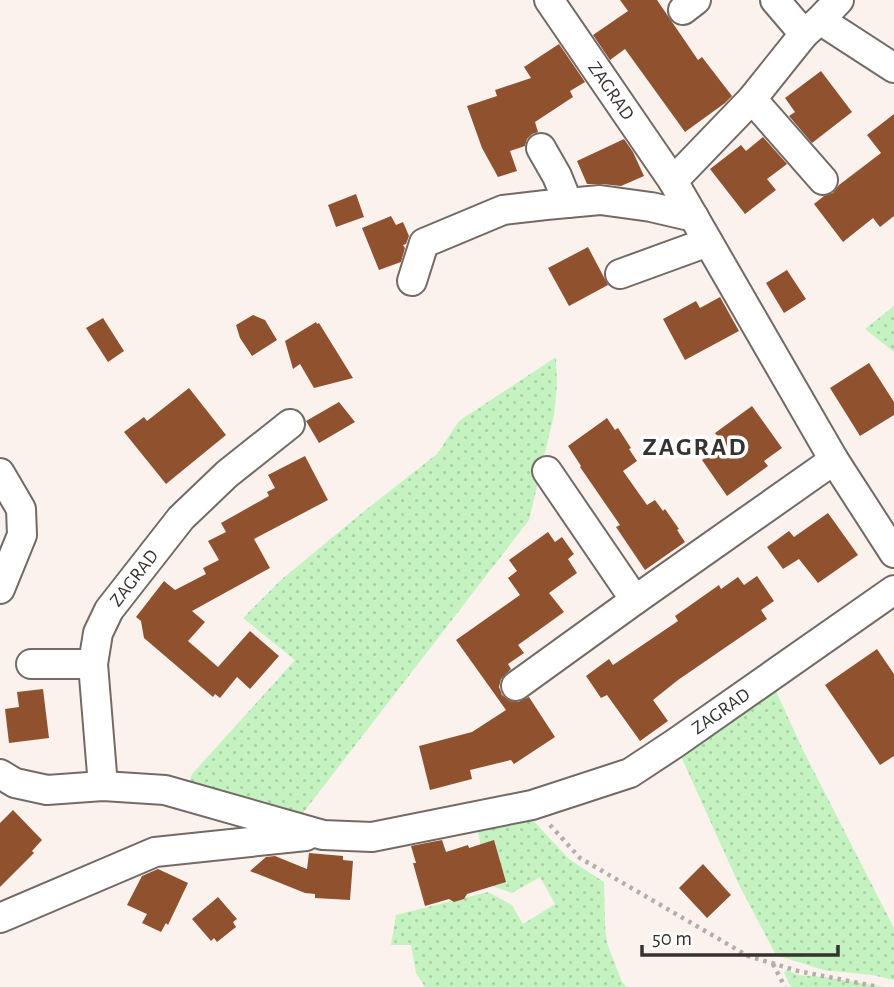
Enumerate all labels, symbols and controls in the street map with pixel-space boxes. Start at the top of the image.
street label: ZAGRAD [585,58,638,123]
district label: ZAGRAD [643,434,747,460]
street label: ZAGRAD [106,546,162,610]
street label: ZAGRAD [688,684,753,738]
scale bar [642,914,838,958]
text: 50 m [652,928,692,949]

